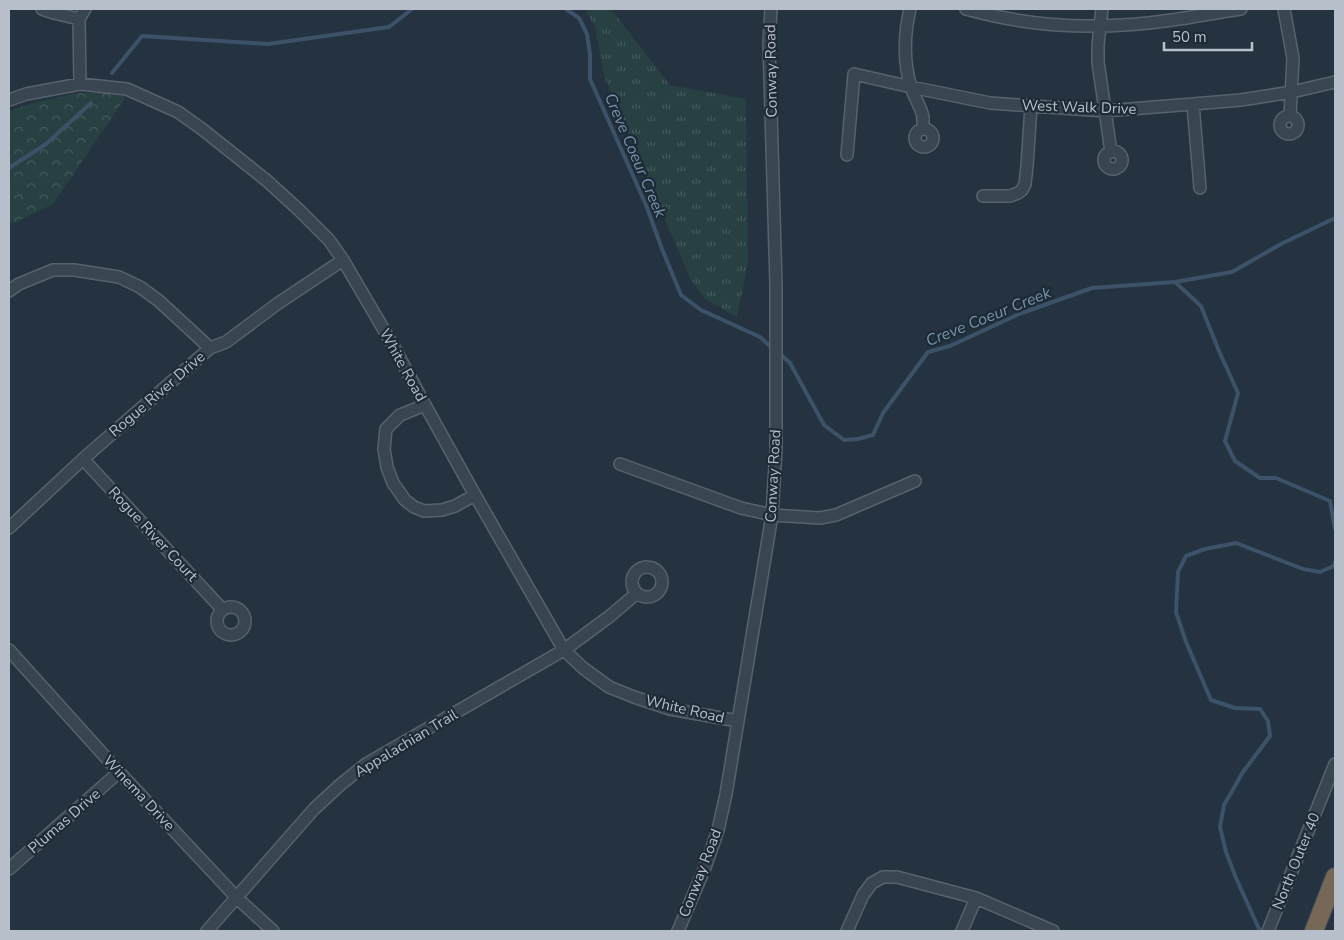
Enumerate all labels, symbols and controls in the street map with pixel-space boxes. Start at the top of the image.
scale bar [1164,20,1252,52]
street label: Conway Road [760,24,782,118]
text: 50 m [1172,27,1207,47]
water label: Creve Coeur Creek [599,90,672,222]
street label: West Walk Drive [1021,95,1137,119]
water label: Creve Coeur Creek [922,281,1055,352]
street label: White Road [375,325,431,405]
street label: Rogue River Drive [105,347,209,441]
street label: Conway Road [761,429,785,523]
street label: Rogue River Court [104,482,203,586]
street label: White Road [644,690,726,728]
street label: Appalachian Trail [351,704,462,782]
street label: Winema Drive [99,751,179,835]
street label: Plumas Drive [24,784,104,858]
street label: North Outer 40 [1267,809,1325,913]
street label: Conway Road [674,826,726,920]

